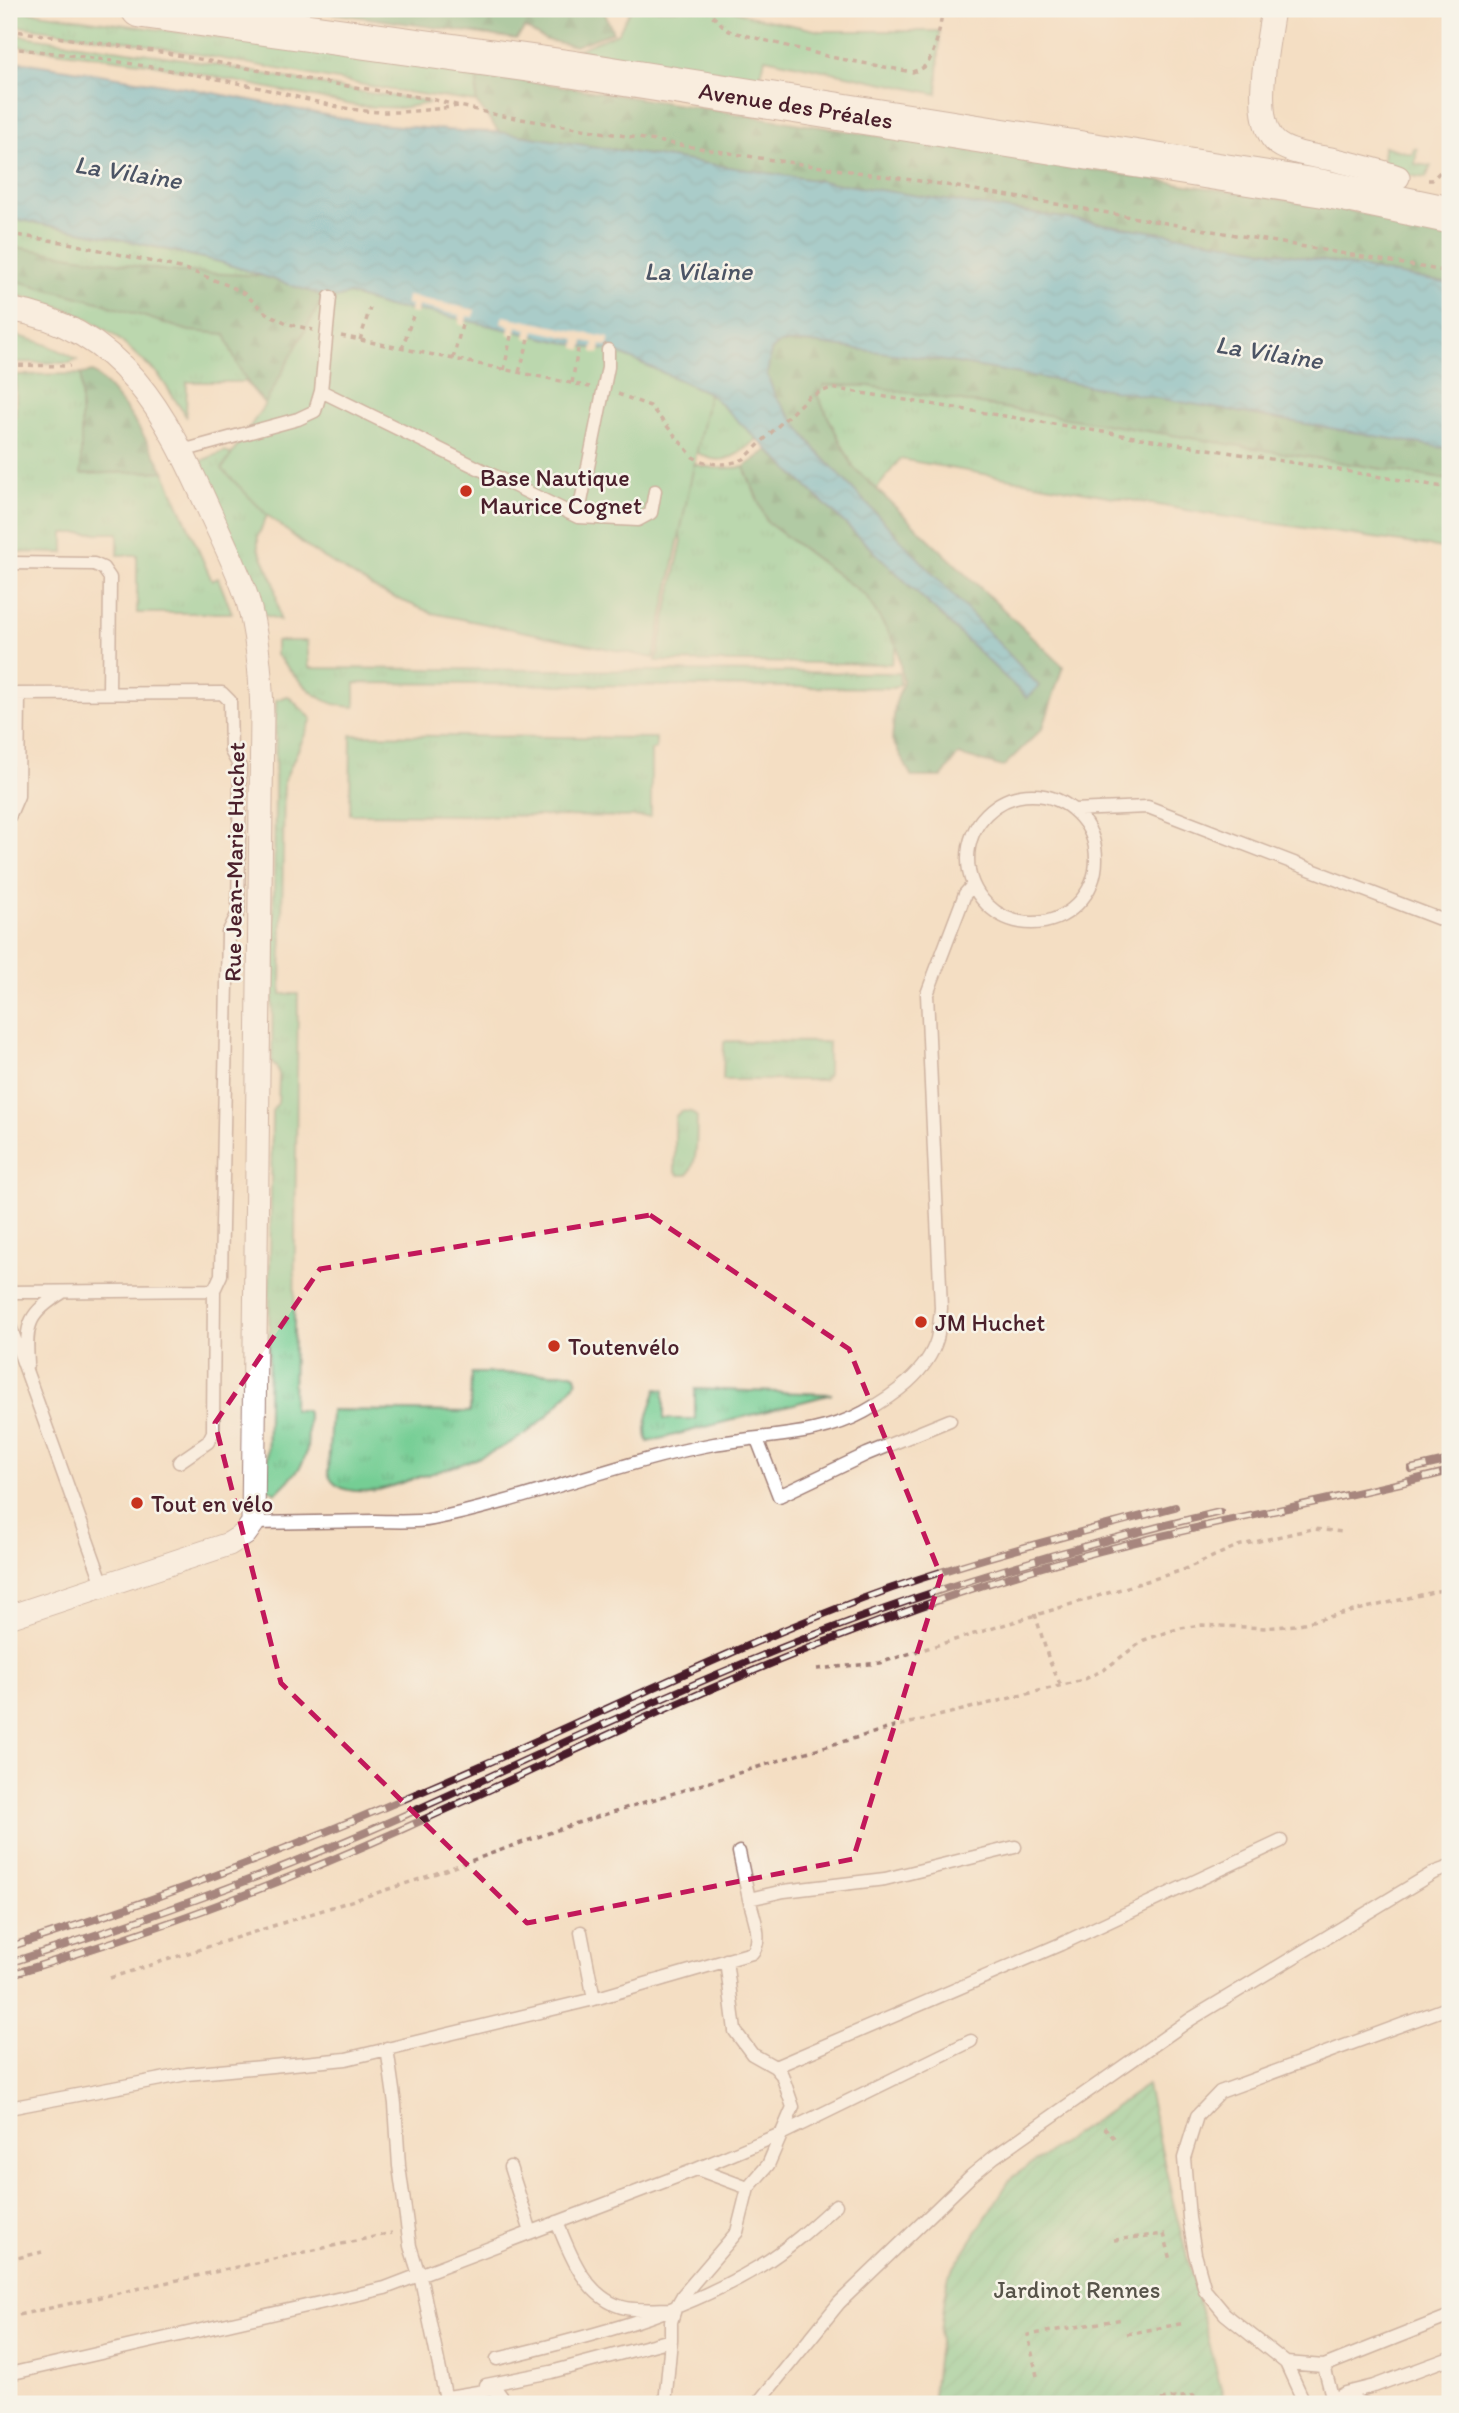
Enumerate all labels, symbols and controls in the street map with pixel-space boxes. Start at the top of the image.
street label: Avenue des Préales [697,75,895,134]
water label: La Vilaine [72,148,186,197]
water label: La Vilaine [644,255,754,287]
water label: La Vilaine [1213,328,1327,377]
place label: Base Nautique Maurice Cognet [480,463,642,520]
marker: Base Nautique Maurice Cognet [458,483,474,499]
street label: Rue Jean-Marie Huchet [217,742,251,982]
place label: JM Huchet [935,1308,1045,1337]
marker: JM Huchet [913,1314,929,1330]
place label: Toutenvélo [568,1332,680,1361]
marker: Toutenvélo [546,1338,562,1354]
place label: Tout en vélo [151,1489,273,1518]
marker: Tout en vélo [129,1495,145,1511]
park label: Jardinot Rennes [994,2275,1160,2304]

